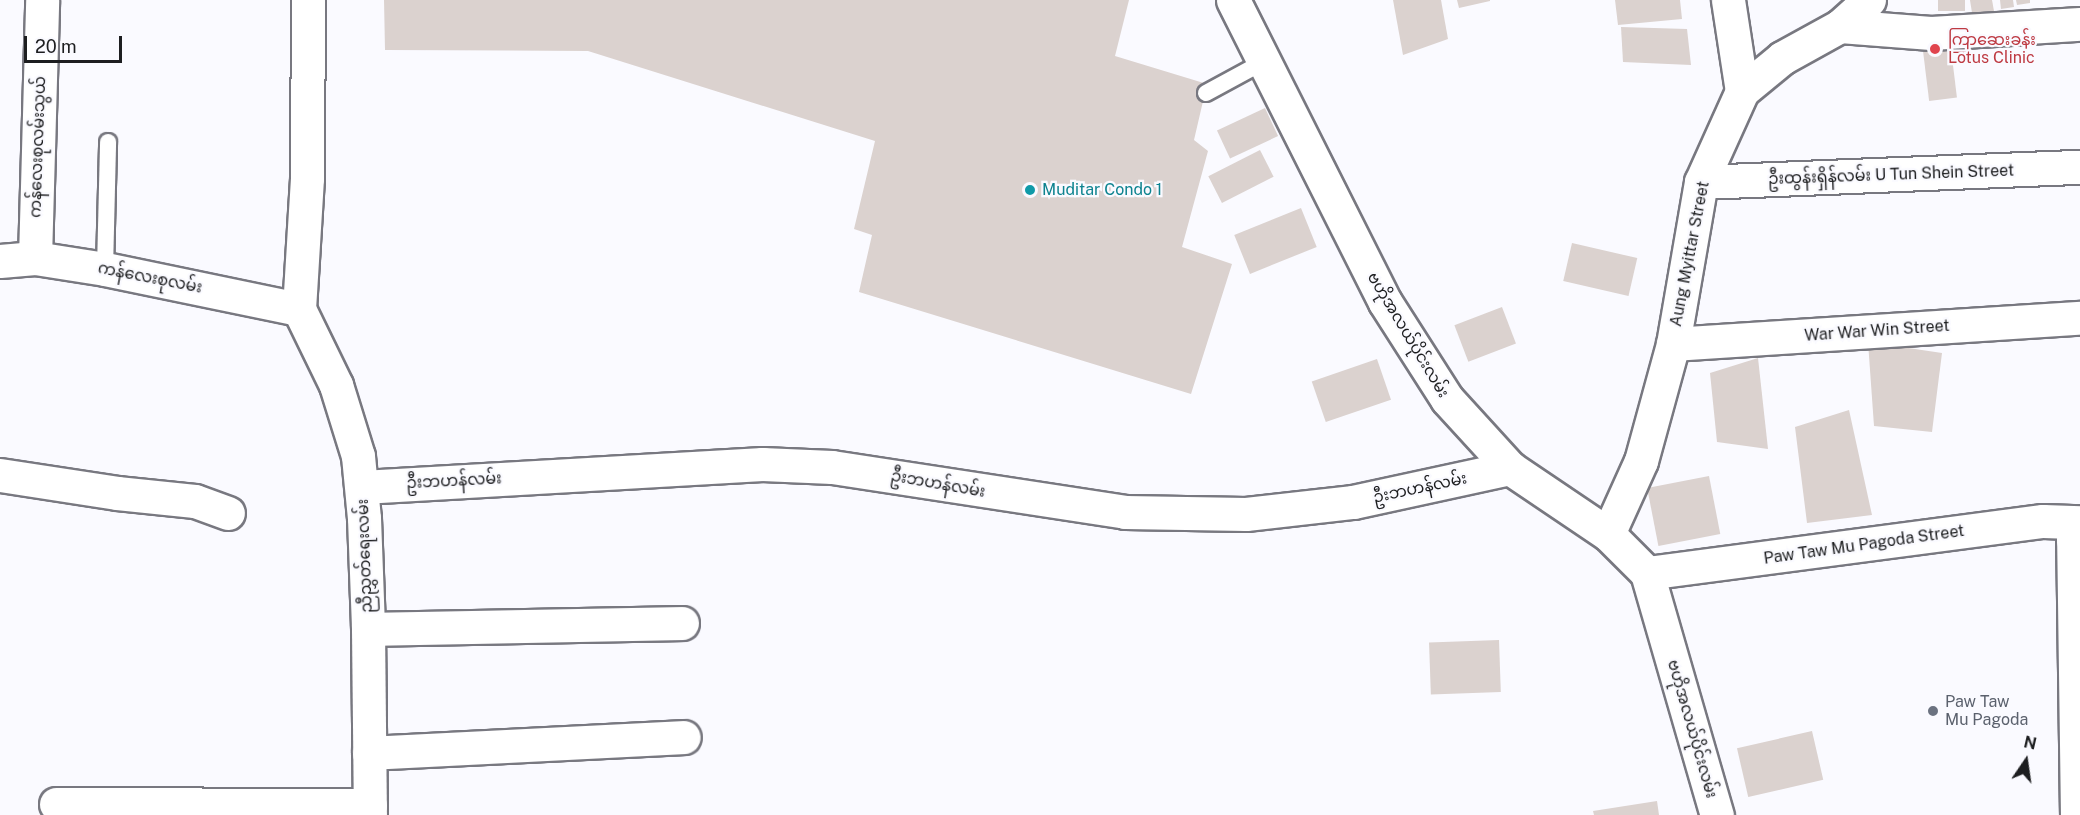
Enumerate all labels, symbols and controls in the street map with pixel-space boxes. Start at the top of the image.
scale bar [27,24,124,62]
place label: ကြာဆေးခန်း Lotus Clinic [1948,30,2036,68]
text: 20 m [35,36,77,57]
marker: ကြာဆေးခန်း Lotus Clinic [1926,40,1944,58]
street label: ကန်လေးစုလမ်းသွယ် [26,76,50,218]
street label: ဦးထွန်းရှိန်လမ်း U Tun Shein Street [1768,161,2014,189]
place label: Muditar Condo 1 [1042,180,1162,200]
street label: Aung Myittar Street [1666,180,1714,328]
marker: Muditar Condo 1 [1023,183,1037,197]
street label: ကန်လေးစုလမ်း [96,258,204,298]
street label: ဗဟိုအလယ်ပိုင်းလမ်း [1363,269,1453,401]
street label: War War Win Street [1803,316,1951,346]
street label: ဦးဘဟန်လမ်း [889,466,987,502]
street label: ဦးဘဟန်လမ်း [406,469,502,493]
street label: ဦးဘဟန်လမ်း [1371,469,1469,507]
street label: ညီညွှတ်ရေးလမ်း [353,499,377,613]
street label: Paw Taw Mu Pagoda Street [1762,521,1966,569]
street label: ဗဟိုအလယ်ပိုင်းလမ်း [1663,658,1721,800]
place label: Paw Taw Mu Pagoda [1945,692,2028,730]
marker: Paw Taw Mu Pagoda [1926,704,1940,718]
north arrow [1996,731,2056,791]
text: N [2022,732,2038,754]

